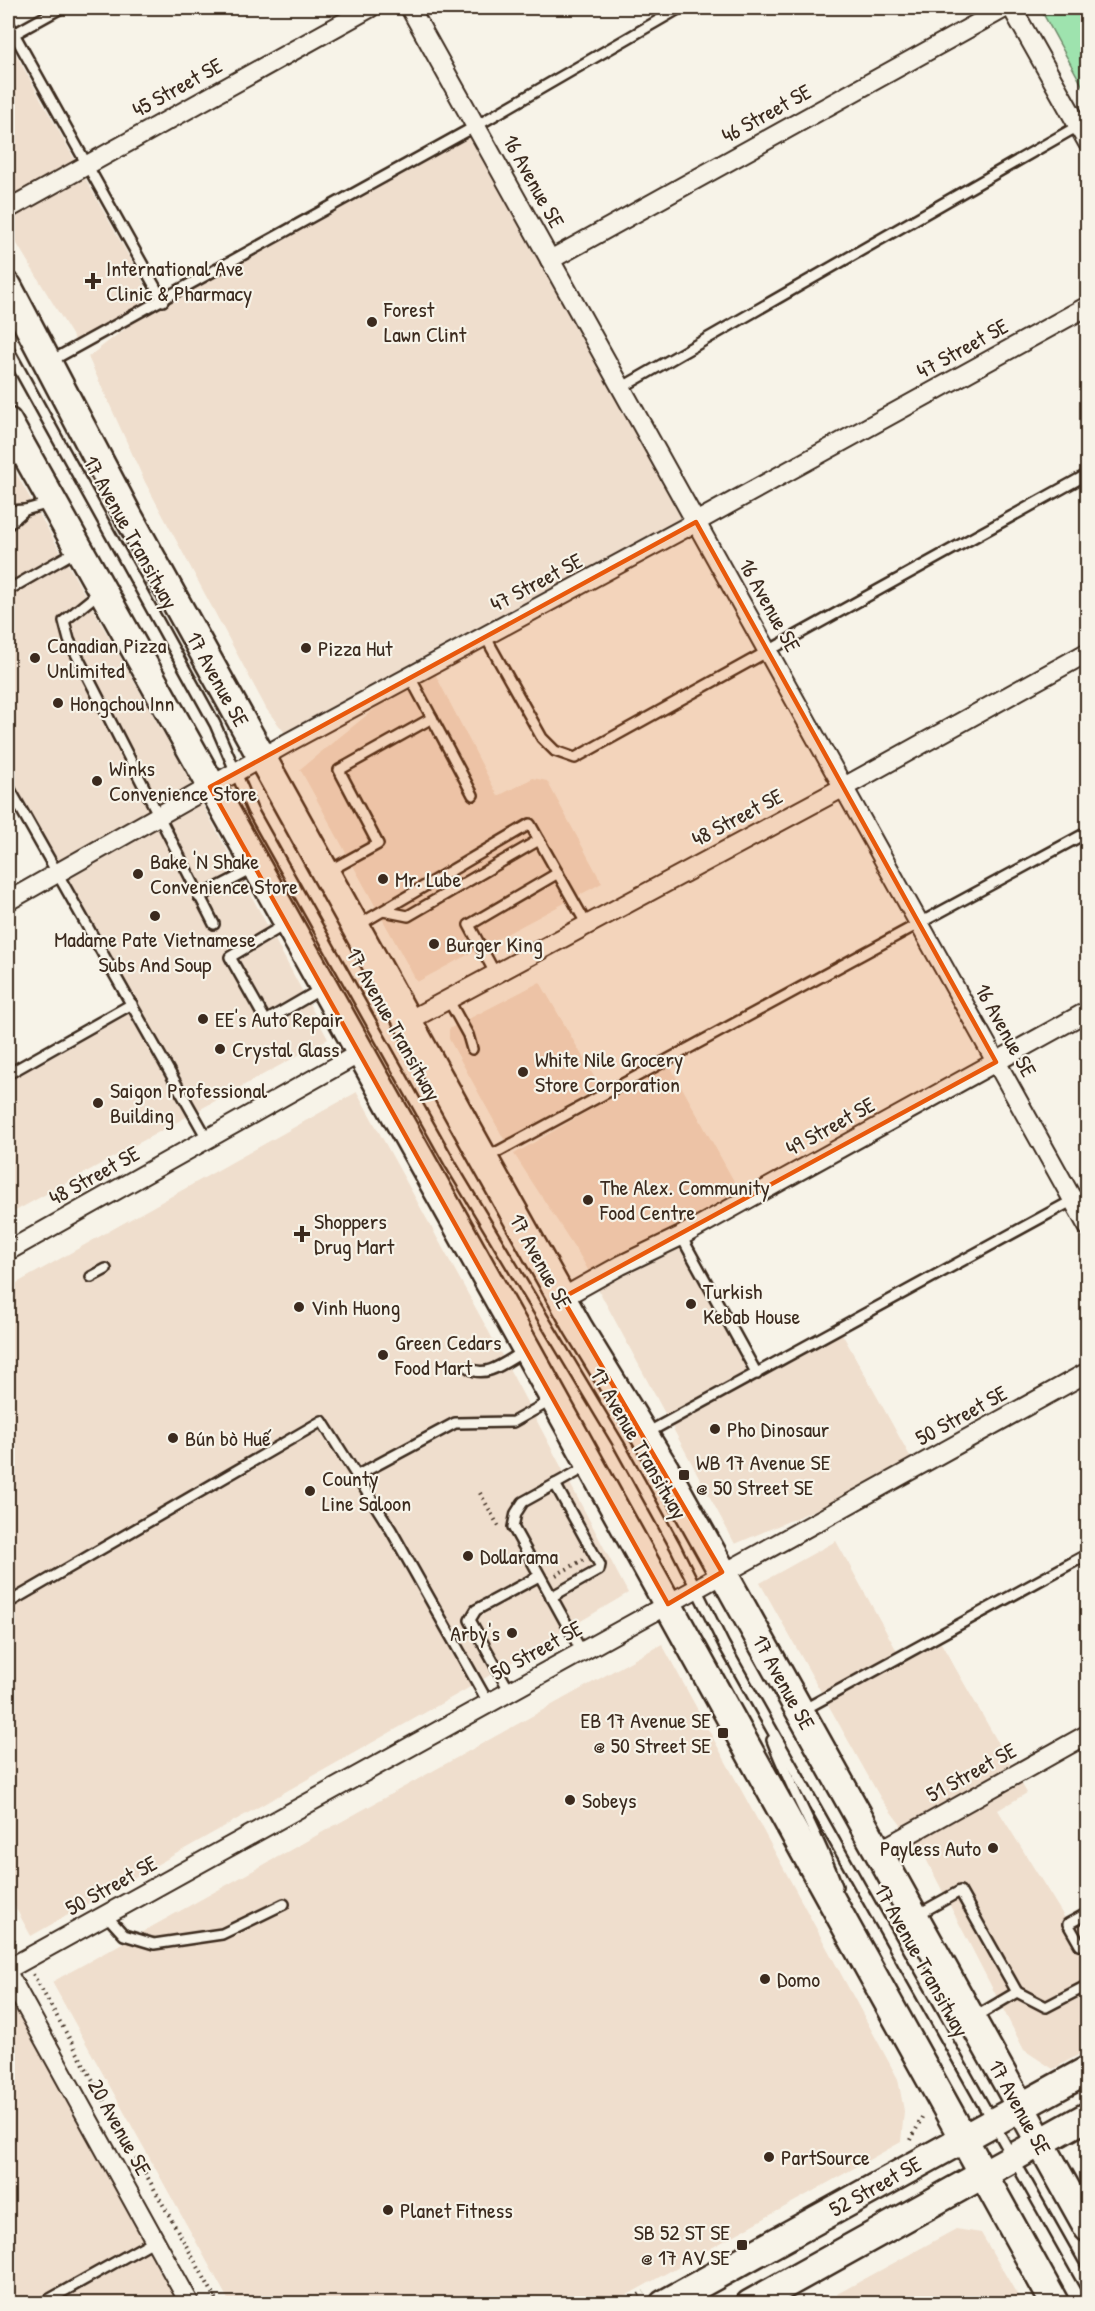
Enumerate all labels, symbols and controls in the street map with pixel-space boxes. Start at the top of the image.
street label: 45 Street SE [127,50,228,124]
street label: 46 Street SE [716,76,816,150]
street label: 16 Avenue SE [496,129,572,233]
place label: International Ave Clinic & Pharmacy [106,253,252,308]
marker: International Ave Clinic & Pharmacy [84,272,102,290]
place label: Forest Lawn Clint [383,294,467,349]
street label: 47 Street SE [911,310,1013,385]
marker: Forest Lawn Clint [365,315,379,329]
street label: 17 Avenue Transitway [76,450,186,614]
street label: 47 Street SE [485,545,588,619]
street label: 16 Avenue SE [732,553,808,657]
street label: 17 Avenue SE [180,626,257,732]
place label: Canadian Pizza Unlimited [47,630,167,685]
place label: Pizza Hut [318,633,393,663]
marker: Pizza Hut [299,641,313,655]
marker: Canadian Pizza Unlimited [28,651,42,665]
place label: Hongchou Inn [70,688,174,718]
marker: Hongchou Inn [51,696,65,710]
place label: Winks Convenience Store [109,753,257,808]
marker: Winks Convenience Store [90,774,104,788]
street label: 48 Street SE [686,780,788,853]
place label: Bake 'N Shake Convenience Store [150,846,298,901]
place label: Mr. Lube [395,864,461,894]
marker: Bake 'N Shake Convenience Store [131,867,145,881]
marker: Mr. Lube [376,872,390,886]
marker: Madame Pate Vietnamese Subs And Soup [148,909,162,923]
place label: Madame Pate Vietnamese Subs And Soup [54,924,256,979]
place label: Burger King [446,929,543,959]
marker: Burger King [427,937,441,951]
street label: 17 Avenue Transitway [339,942,449,1106]
street label: 16 Avenue SE [968,978,1044,1082]
place label: EE's Auto Repair [215,1004,343,1034]
marker: EE's Auto Repair [196,1012,210,1026]
place label: Crystal Glass [232,1034,339,1064]
marker: Crystal Glass [213,1042,227,1056]
place label: White Nile Grocery Store Corporation [535,1044,683,1099]
marker: White Nile Grocery Store Corporation [516,1065,530,1079]
place label: Saigon Professional Building [110,1075,267,1130]
street label: 49 Street SE [780,1089,880,1163]
marker: Saigon Professional Building [91,1096,105,1110]
street label: 48 Street SE [43,1138,145,1212]
place label: The Alex. Community Food Centre [599,1172,770,1227]
marker: The Alex. Community Food Centre [581,1193,595,1207]
place label: Shoppers Drug Mart [314,1206,395,1261]
street label: 17 Avenue SE [503,1208,580,1314]
marker: Shoppers Drug Mart [295,1227,309,1241]
place label: Turkish Kebab House [703,1276,801,1331]
place label: Vinh Huong [311,1292,400,1322]
marker: Turkish Kebab House [684,1297,698,1311]
marker: Vinh Huong [292,1300,306,1314]
place label: Green Cedars Food Mart [394,1327,502,1382]
marker: Green Cedars Food Mart [376,1348,390,1362]
street label: 17 Avenue Transitway [583,1361,695,1525]
street label: 50 Street SE [910,1377,1012,1452]
place label: Pho Dinosaur [727,1414,830,1444]
marker: Pho Dinosaur [708,1422,722,1436]
place label: Bún bò Huế [185,1423,272,1453]
marker: Bún bò Huế [166,1431,180,1445]
place label: WB 17 Avenue SE @ 50 Street SE [696,1447,831,1502]
place label: County Line Saloon [322,1463,411,1518]
marker: WB 17 Avenue SE @ 50 Street SE [677,1468,691,1482]
marker: County Line Saloon [303,1484,317,1498]
place label: Dollarama [480,1541,558,1571]
marker: Dollarama [461,1549,475,1563]
street label: 50 Street SE [485,1612,587,1687]
place label: Arby's [450,1618,500,1648]
marker: Arby's [505,1626,519,1640]
street label: 17 Avenue SE [746,1629,823,1735]
place label: EB 17 Avenue SE @ 50 Street SE [580,1705,711,1760]
marker: EB 17 Avenue SE @ 50 Street SE [716,1726,730,1740]
street label: 51 Street SE [921,1735,1022,1809]
place label: Sobeys [582,1785,637,1815]
marker: Sobeys [563,1793,577,1807]
place label: Payless Auto [880,1833,981,1863]
marker: Payless Auto [986,1841,1000,1855]
street label: 50 Street SE [60,1847,162,1922]
street label: 17 Avenue Transitway [867,1878,977,2042]
place label: Domo [777,1964,820,1994]
marker: Domo [758,1972,772,1986]
street label: 17 Avenue SE [982,2054,1059,2160]
street label: 20 Avenue SE [81,2073,159,2181]
place label: PartSource [781,2142,870,2172]
street label: 52 Street SE [824,2148,927,2224]
marker: PartSource [762,2150,776,2164]
place label: Planet Fitness [400,2195,513,2225]
marker: Planet Fitness [381,2203,395,2217]
place label: SB 52 ST SE @ 17 AV SE [634,2217,730,2272]
marker: SB 52 ST SE @ 17 AV SE [735,2238,749,2252]

